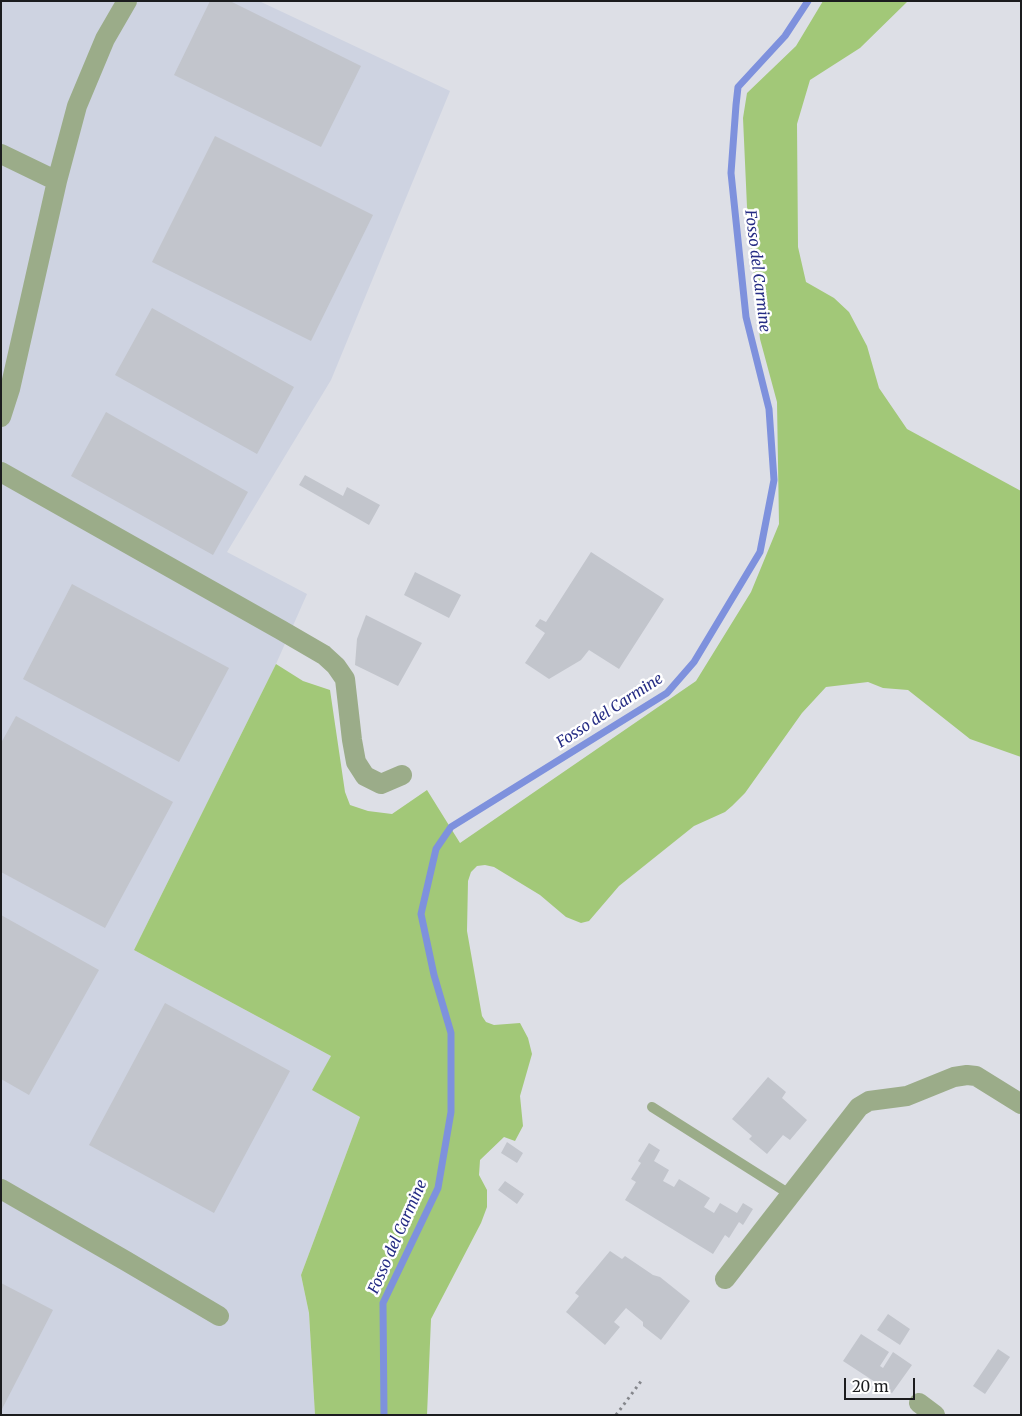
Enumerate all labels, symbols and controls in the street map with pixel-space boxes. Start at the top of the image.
water label: Fosso del Carmine [741,209,773,333]
water label: Fosso del Carmine [554,670,666,752]
water label: Fosso del Carmine [365,1177,431,1297]
scale bar [847,1368,918,1400]
text: 20 m [852,1377,889,1396]

